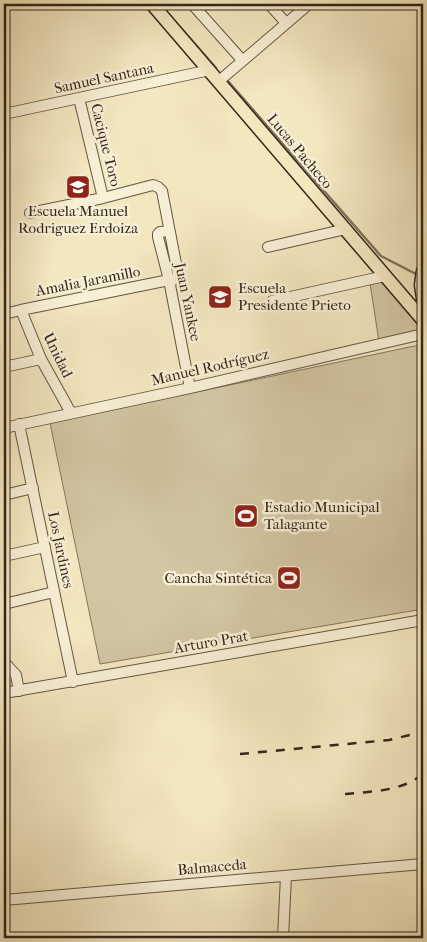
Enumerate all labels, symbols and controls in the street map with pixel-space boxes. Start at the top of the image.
street label: Samuel Santana [53,58,156,97]
street label: Cacique Toro [87,102,125,189]
street label: Lucas Pacheco [263,110,337,192]
school or university icon: Escuela Manuel Rodriguez Erdoiza [65,174,91,200]
place label: Escuela Manuel Rodriguez Erdoiza [18,202,139,237]
street label: Juan Yankee [171,260,205,343]
street label: Amalia Jaramillo [33,262,142,300]
place label: Escuela Presidente Prieto [238,279,351,314]
school or university icon: Escuela Presidente Prieto [207,284,233,310]
street label: Unidad [39,329,77,381]
street label: Manuel Rodríguez [149,345,271,389]
place label: Estadio Municipal Talagante [264,498,380,533]
sports icon: Estadio Municipal Talagante [233,503,259,529]
street label: Los Jardines [44,510,78,591]
sports icon: Cancha Sintética [276,565,302,591]
place label: Cancha Sintética [164,569,273,587]
street label: Arturo Prat [172,627,250,658]
street label: Balmaceda [177,855,248,879]

